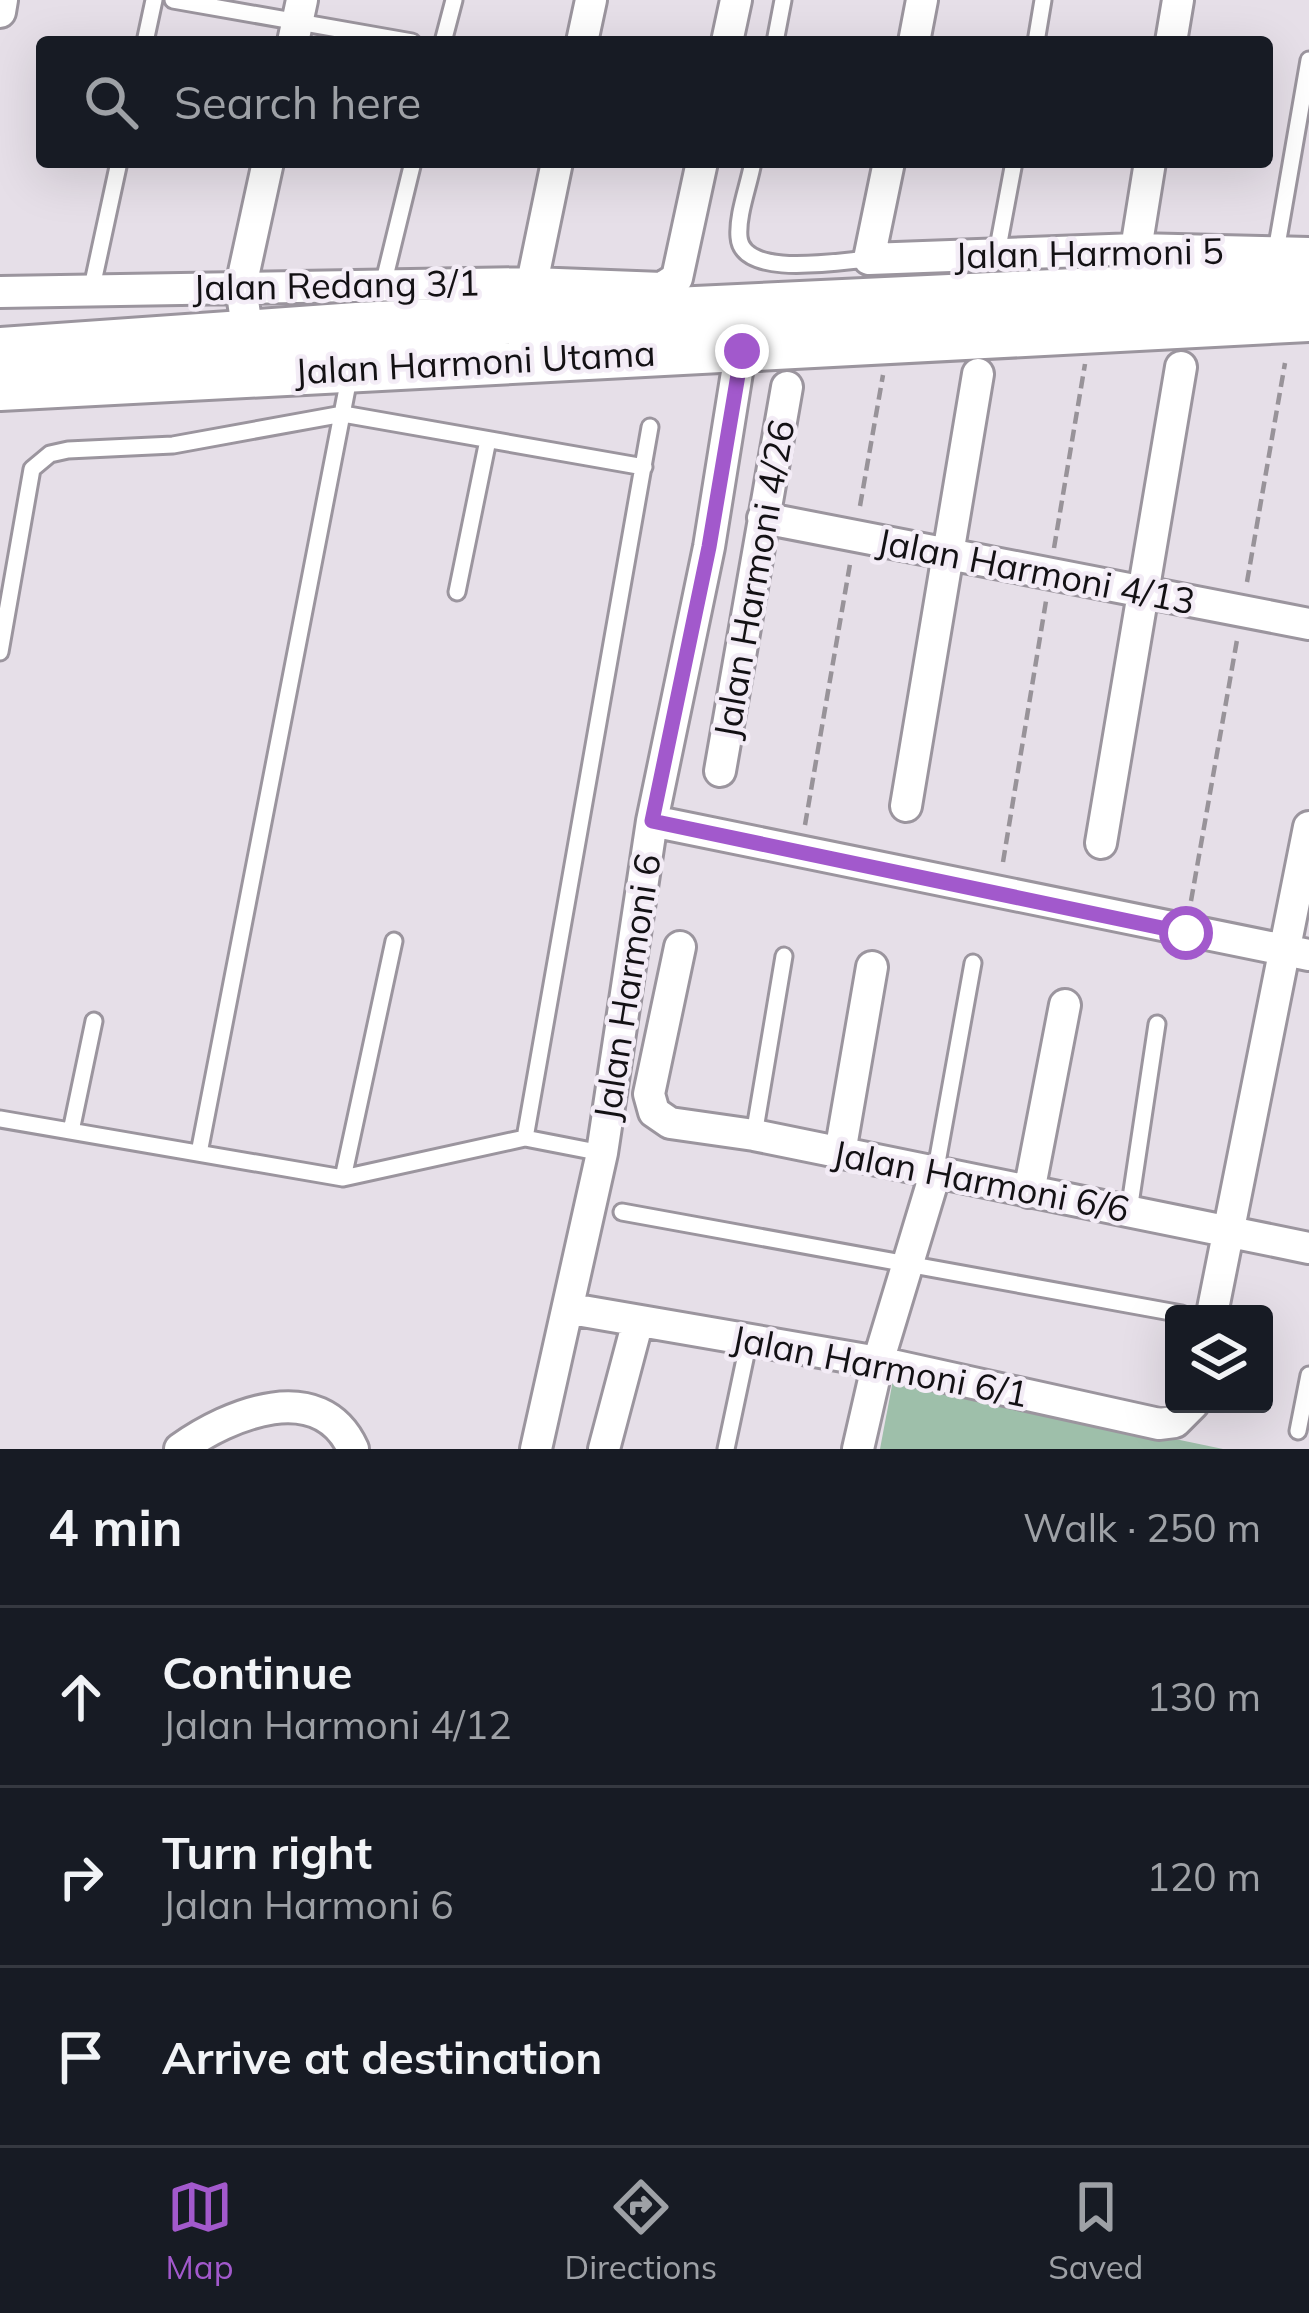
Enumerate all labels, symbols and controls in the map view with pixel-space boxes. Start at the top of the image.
search box [36,36,1273,168]
icon: search [78,69,144,135]
text: Search here [174,74,421,130]
street label: Jalan Harmoni 5 [954,228,1224,277]
street label: Jalan Redang 3/1 [192,259,480,310]
route end [715,324,769,378]
street label: Jalan Harmoni Utama [293,330,657,393]
street label: Jalan Harmoni 4/26 [703,416,804,742]
street label: Jalan Harmoni 4/13 [873,518,1199,623]
street label: Jalan Harmoni 6 [583,850,670,1123]
route start [1159,906,1213,960]
street label: Jalan Harmoni 6/6 [829,1130,1133,1231]
map controls [1165,1305,1273,1413]
button: layers [1165,1305,1273,1413]
street label: Jalan Harmoni 6/1 [728,1315,1032,1416]
text: 4 min [48,1495,183,1559]
text: Walk · 250 m [1023,1503,1261,1552]
text: Continue [162,1644,352,1700]
icon: ahead [48,1664,114,1730]
text: 130 m [1146,1672,1261,1721]
text: Jalan Harmoni 4/12 [162,1700,512,1749]
text: Turn right [162,1824,372,1880]
icon: right [48,1844,114,1910]
text: 120 m [1146,1852,1261,1901]
text: Jalan Harmoni 6 [162,1880,454,1929]
icon: arrive [48,2024,114,2090]
text: Arrive at destination [162,2029,602,2085]
tab: Map [166,2174,233,2287]
tab: Directions [565,2174,717,2287]
tab: Saved [1048,2174,1143,2287]

